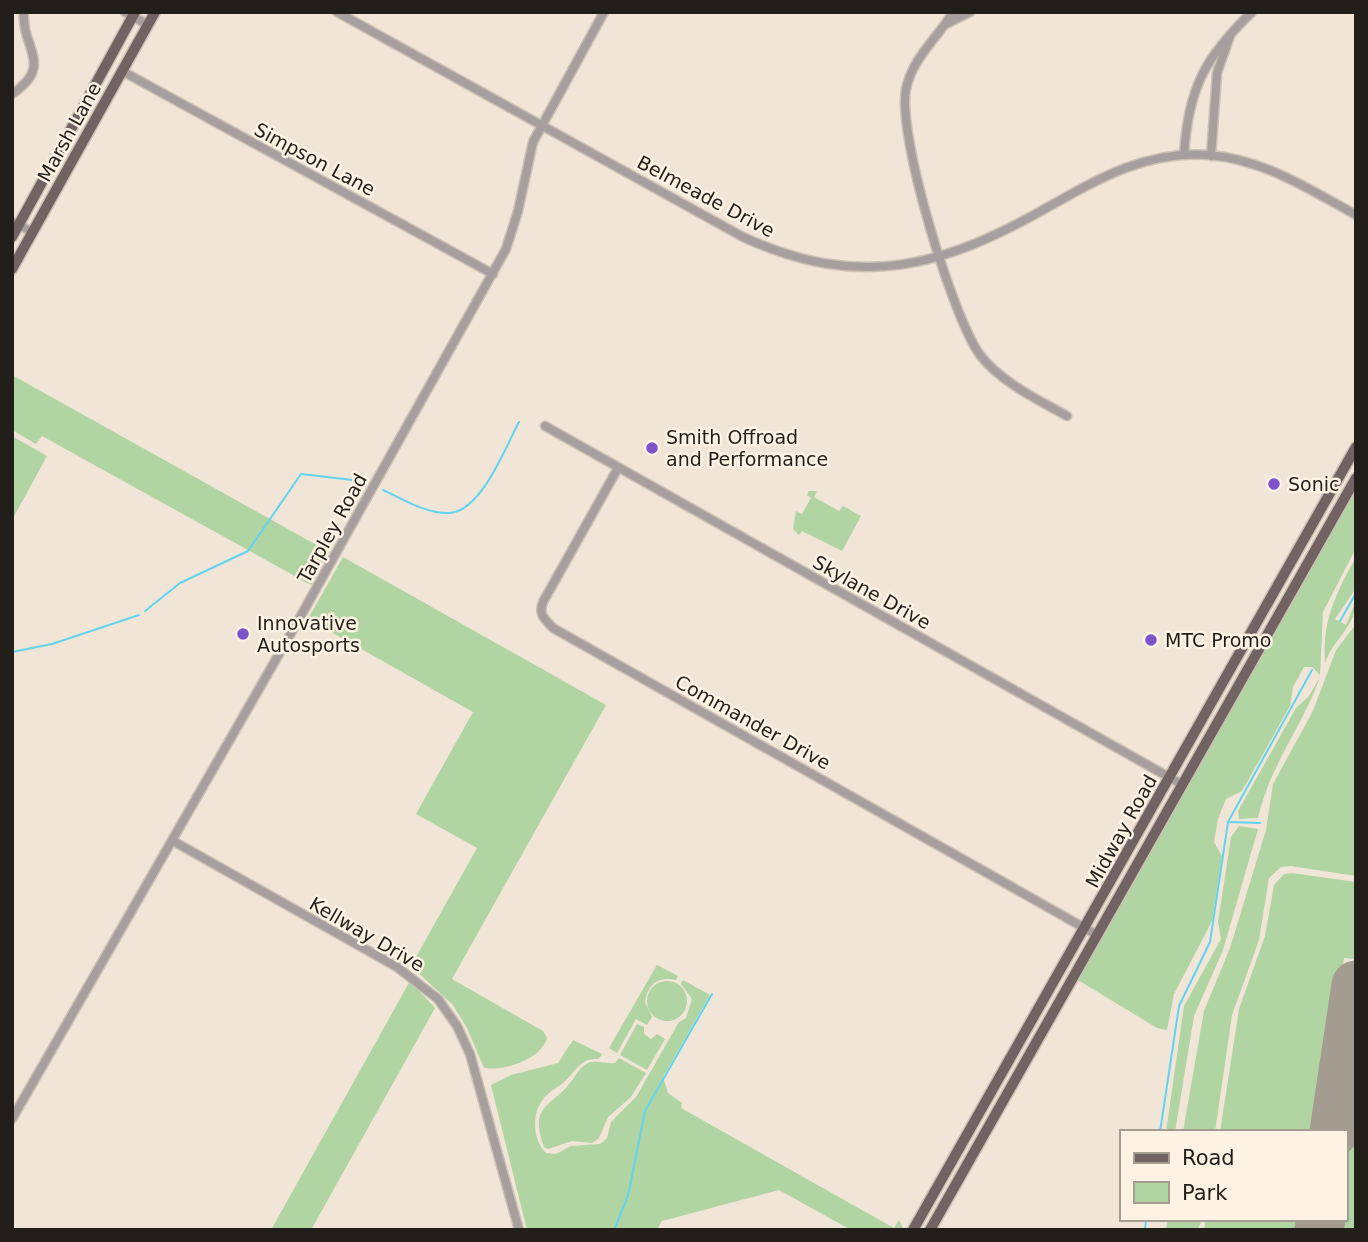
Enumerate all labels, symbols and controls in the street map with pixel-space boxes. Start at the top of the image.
street label: Marsh Lane [33,79,105,185]
street label: Simpson Lane [251,118,379,200]
street label: Belmeade Drive [634,151,778,241]
place label: Smith Offroad and Performance [666,426,828,470]
marker: Smith Offroad and Performance [644,440,660,456]
street label: Tarpley Road [292,469,371,588]
place label: Sonic [1288,473,1339,495]
marker: Sonic [1266,476,1282,492]
street label: Skylane Drive [809,551,935,633]
place label: Innovative Autosports [257,612,360,656]
marker: Innovative Autosports [235,626,251,642]
place label: MTC Promo [1165,629,1271,651]
marker: MTC Promo [1143,632,1159,648]
street label: Commander Drive [672,670,834,774]
street label: Midway Road [1081,771,1161,891]
street label: Kellway Drive [306,892,428,976]
legend [1120,1130,1347,1221]
text: Road [1182,1146,1235,1170]
text: Park [1182,1181,1228,1205]

